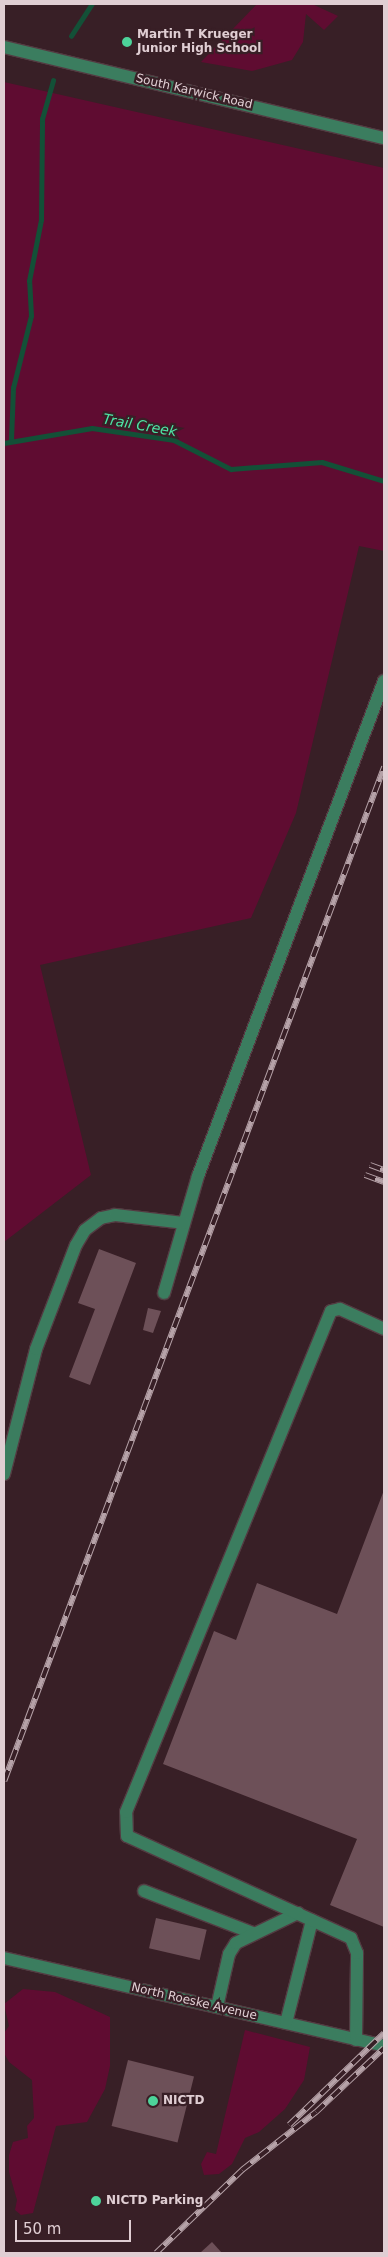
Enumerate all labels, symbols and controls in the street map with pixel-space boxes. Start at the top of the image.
place label: Martin T Krueger Junior High School [137,28,261,56]
marker: Martin T Krueger Junior High School [121,36,133,48]
street label: South Karwick Road [134,72,254,112]
water label: Trail Creek [102,410,178,440]
street label: North Roeske Avenue [130,1981,258,2023]
place label: NICTD [163,2094,204,2108]
marker: NICTD [147,2095,159,2107]
place label: NICTD Parking [106,2194,203,2208]
marker: NICTD Parking [90,2195,102,2207]
scale bar [18,2210,134,2242]
text: 50 m [23,2220,61,2238]

